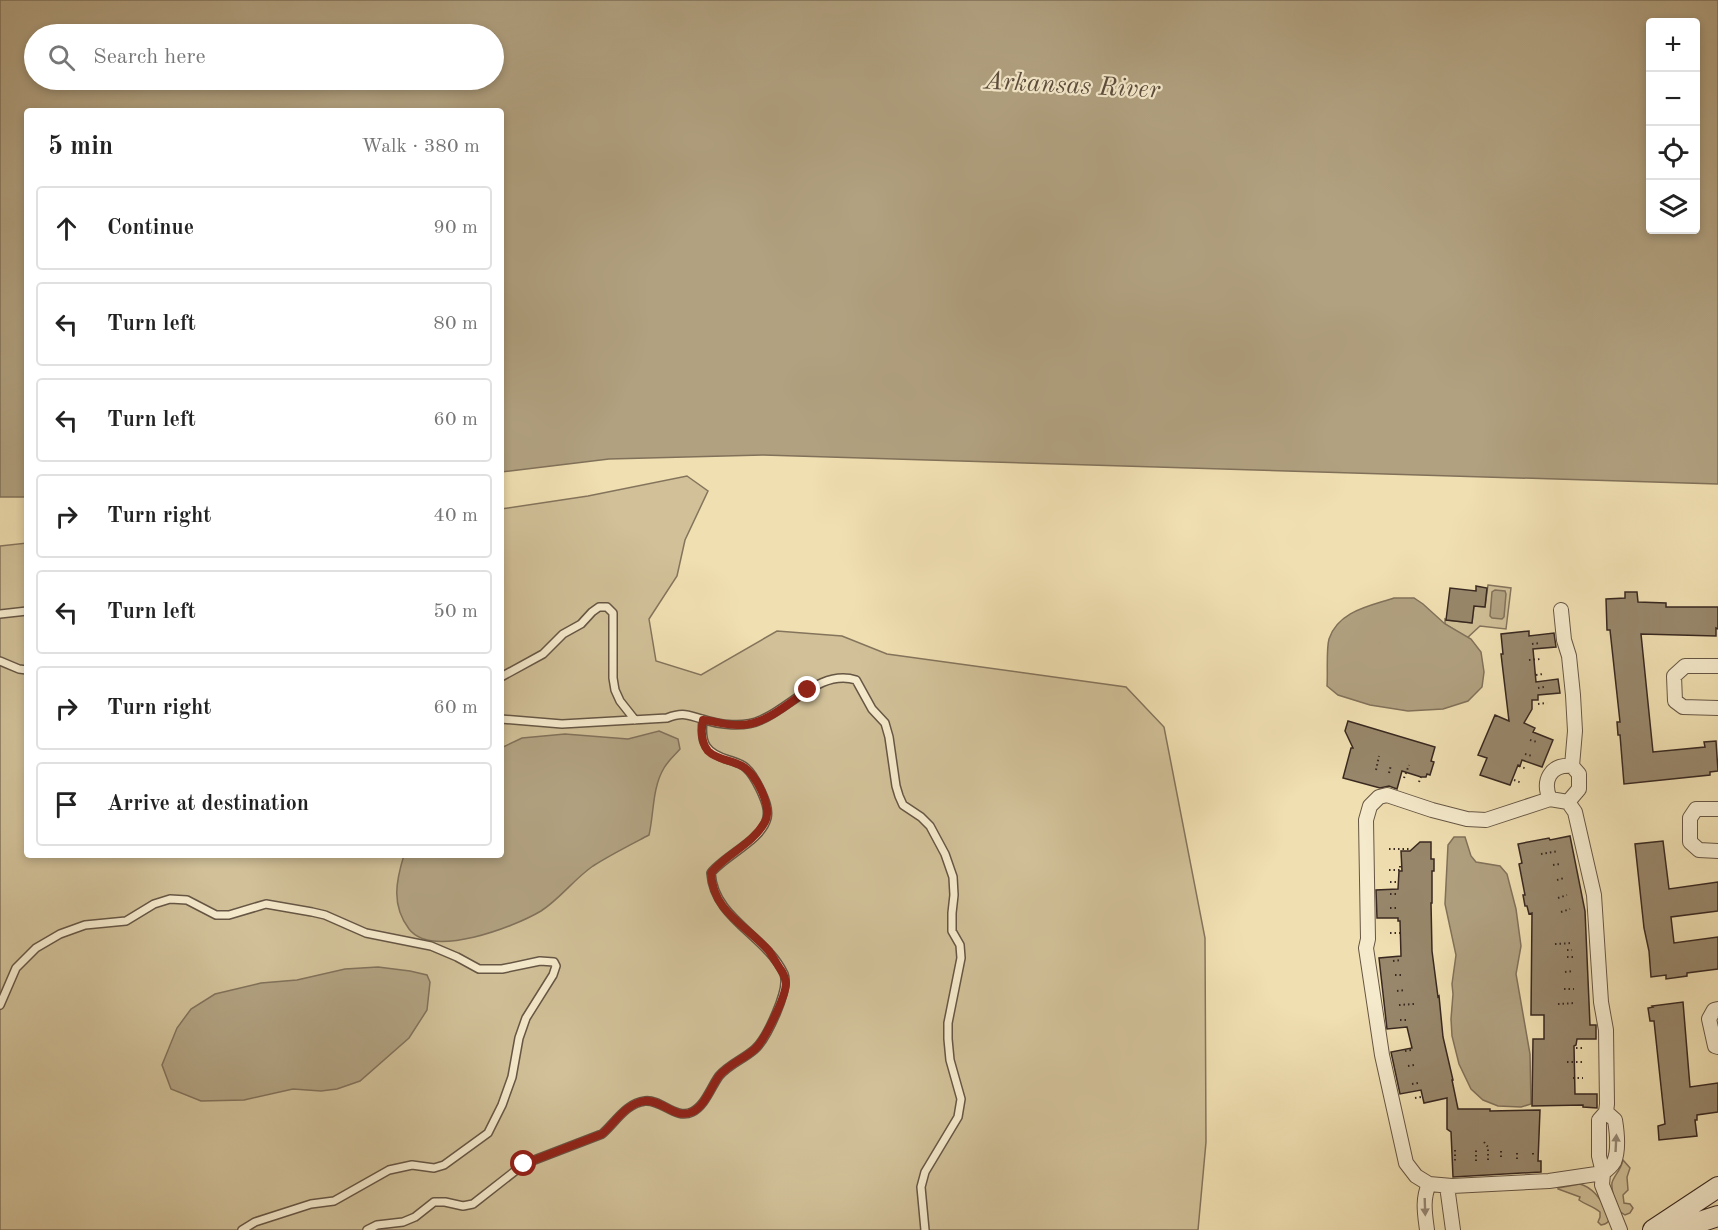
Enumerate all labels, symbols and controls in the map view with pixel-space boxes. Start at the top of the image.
map controls [1646,18,1700,234]
button: + [1646,18,1700,72]
search box [24,24,504,90]
icon: search [45,41,78,74]
text: Search here [93,46,206,68]
water label: Arkansas River [981,68,1161,104]
button: − [1646,72,1700,126]
button: locate [1646,126,1700,180]
text: 5 min [48,134,113,160]
text: Walk · 380 m [361,137,480,157]
button: layers [1646,180,1700,234]
icon: ahead [50,212,83,245]
text: Continue [107,217,194,239]
text: 90 m [433,218,478,238]
icon: left [50,308,83,341]
text: Turn left [107,313,196,335]
text: 80 m [433,314,478,334]
icon: left [50,404,83,437]
text: Turn left [107,409,196,431]
text: 60 m [433,410,478,430]
icon: right [50,500,83,533]
text: Turn right [107,505,211,527]
text: 40 m [433,506,478,526]
icon: left [50,596,83,629]
text: Turn left [107,601,196,623]
text: 50 m [433,602,478,622]
route end [794,676,820,702]
icon: right [50,692,83,725]
text: Turn right [107,697,211,719]
text: 60 m [433,698,478,718]
icon: arrive [50,788,83,821]
text: Arrive at destination [107,793,309,815]
one-way arrow [1611,1133,1620,1152]
route start [510,1150,536,1176]
one-way arrow [1420,1197,1429,1216]

